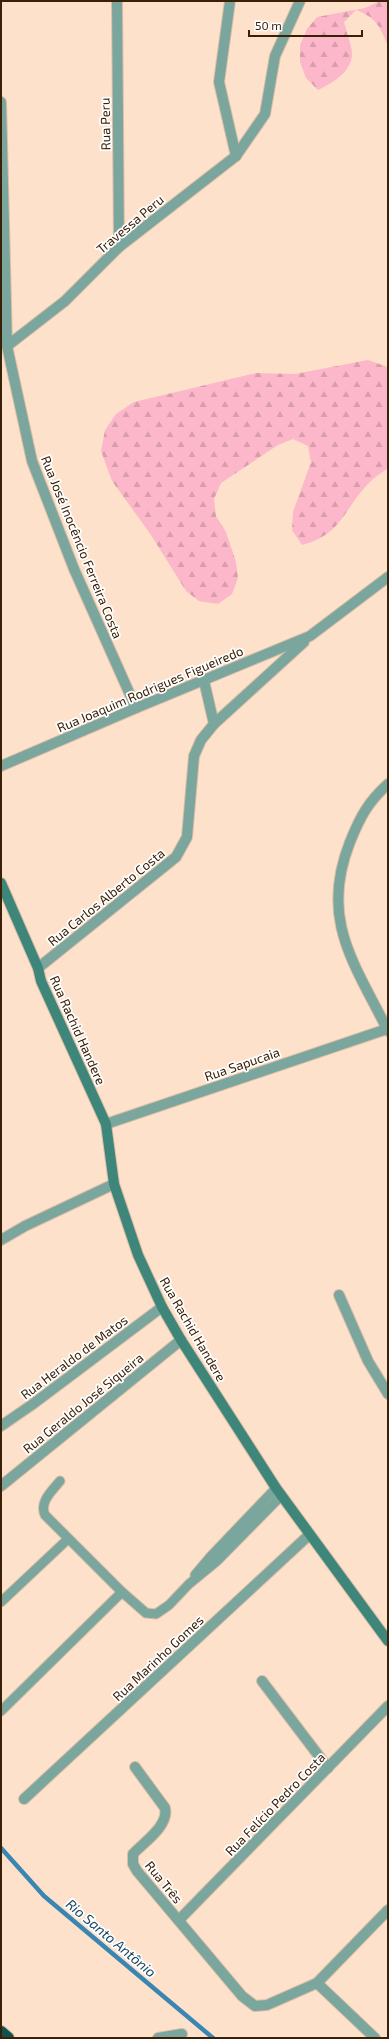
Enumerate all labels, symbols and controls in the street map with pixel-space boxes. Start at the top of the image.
scale bar [249,12,362,38]
text: 50 m [255,18,282,32]
street label: Rua Peru [97,98,113,150]
street label: Travessa Peru [93,191,167,257]
street label: Rua José Inocêncio Ferreira Costa [38,453,126,641]
street label: Rua Joaquim Rodrigues Figueiredo [54,642,246,736]
street label: Rua Carlos Alberto Costa [44,845,168,949]
street label: Rua Rachid Handere [47,973,109,1087]
street label: Rua Sapucaia [202,1044,282,1084]
street label: Rua Rachid Handere [157,1274,229,1384]
street label: Rua Heraldo de Matos [17,1312,131,1402]
street label: Rua Geraldo José Siqueira [19,1349,147,1457]
street label: Rua Marinho Gomes [109,1612,207,1704]
street label: Rua Felício Pedro Costa [222,1749,328,1859]
street label: Rua Três [142,1857,186,1907]
water label: Rio Santo Antônio [63,1895,160,1980]

